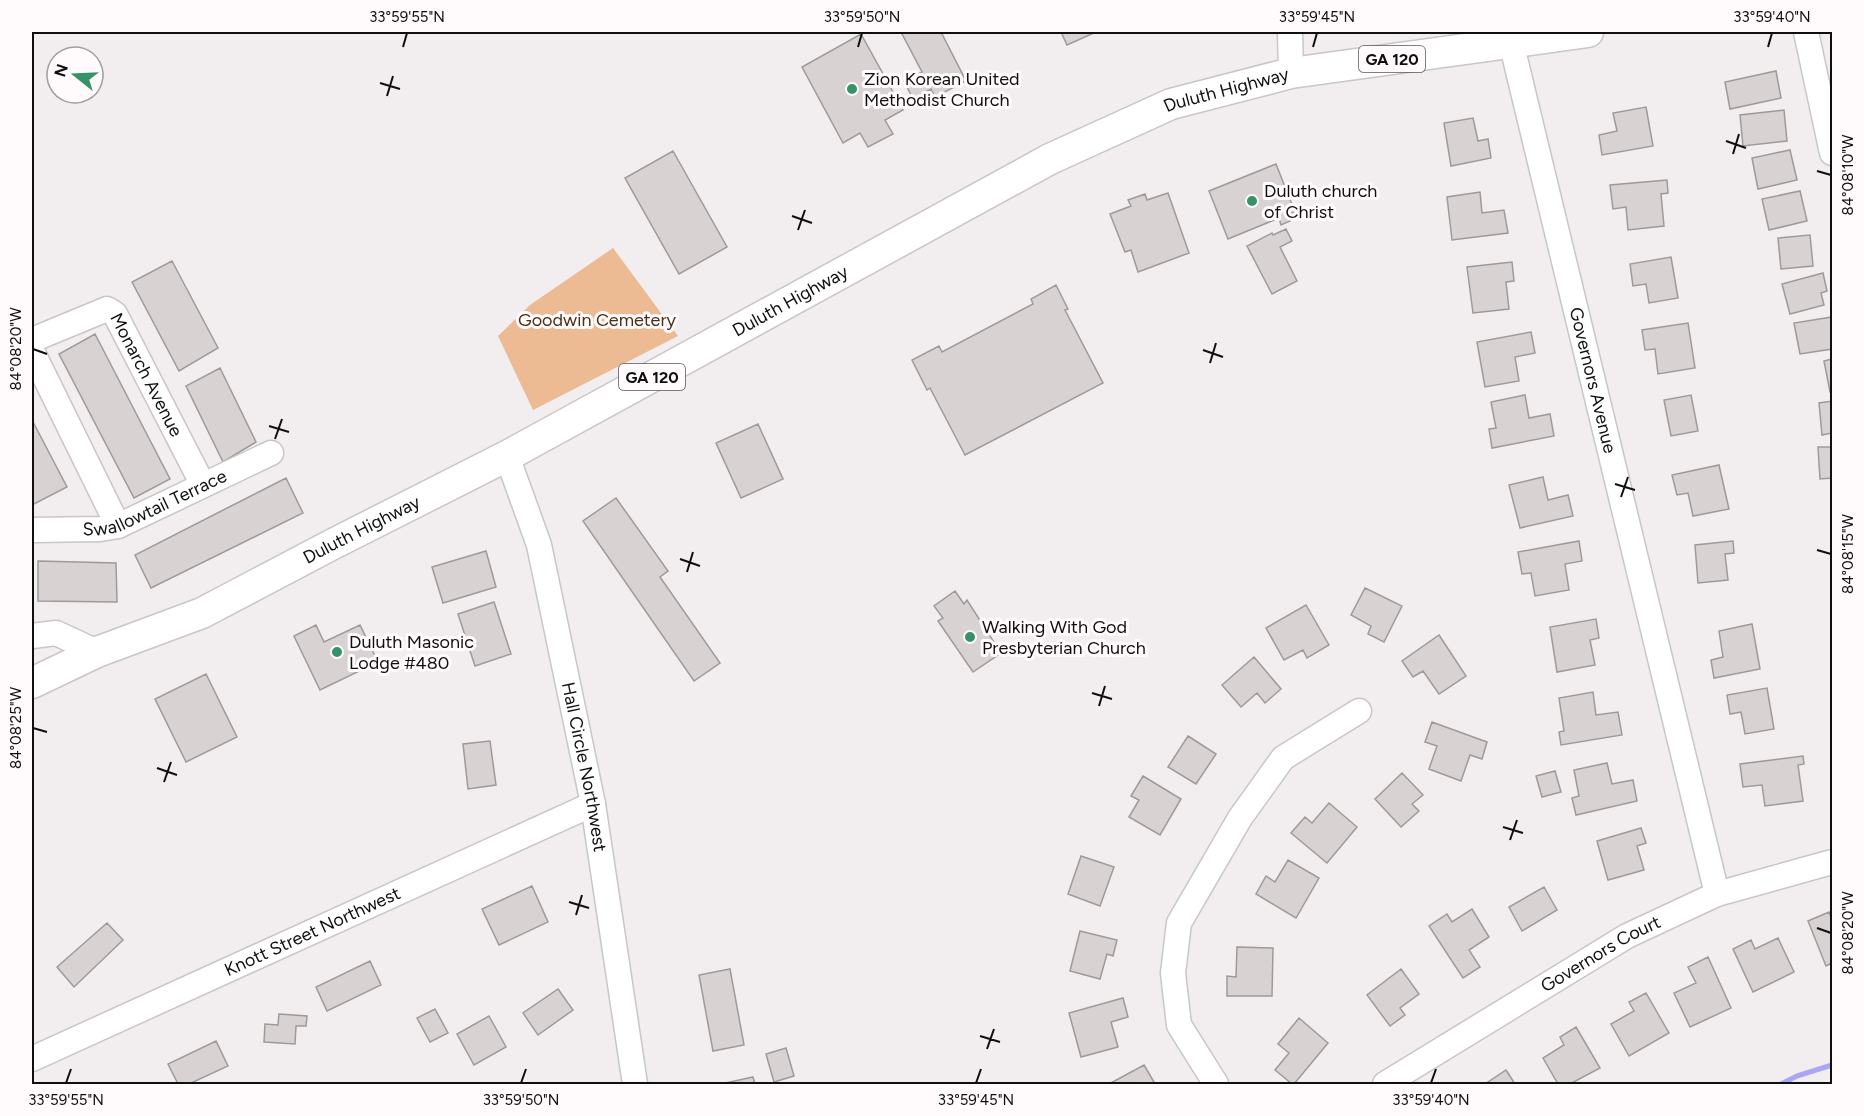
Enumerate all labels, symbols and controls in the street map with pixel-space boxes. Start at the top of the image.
text: 33°59'55"N [369,8,445,26]
text: 33°59'50"N [824,8,900,26]
text: 33°59'45"N [1279,8,1355,26]
text: 33°59'40"N [1733,8,1811,26]
north arrow [45,45,105,105]
road number: GA 120 [1359,46,1425,72]
text: N [50,62,72,79]
street label: Duluth Highway [1160,63,1292,117]
place label: Zion Korean United Methodist Church [864,68,1020,111]
marker: Zion Korean United Methodist Church [845,82,859,96]
text: 84°08'10"W [1839,134,1857,215]
place label: Duluth church of Christ [1264,180,1377,223]
marker: Duluth church of Christ [1245,194,1259,208]
street label: Duluth Highway [729,260,852,341]
street label: Governors Avenue [1565,305,1621,456]
text: 84°08'20"W [7,307,25,391]
street label: Monarch Avenue [105,309,187,441]
park label: Goodwin Cemetery [518,309,677,331]
road number: GA 120 [619,364,685,390]
street label: Swallowtail Terrace [83,465,230,541]
street label: Duluth Highway [299,491,424,569]
text: 84°08'15"W [1839,513,1857,594]
place label: Walking With God Presbyterian Church [982,616,1146,659]
marker: Walking With God Presbyterian Church [963,630,977,644]
place label: Duluth Masonic Lodge #480 [349,631,474,674]
marker: Duluth Masonic Lodge #480 [330,645,344,659]
street label: Hall Circle Northwest [557,680,611,853]
text: 84°08'25"W [7,686,25,769]
street label: Knott Street Northwest [221,882,404,981]
text: 84°08'20"W [1839,891,1857,975]
street label: Governors Court [1537,911,1664,997]
text: 33°59'55"N [28,1091,104,1109]
text: 33°59'50"N [483,1091,559,1109]
text: 33°59'45"N [938,1091,1014,1109]
text: 33°59'40"N [1392,1091,1470,1109]

